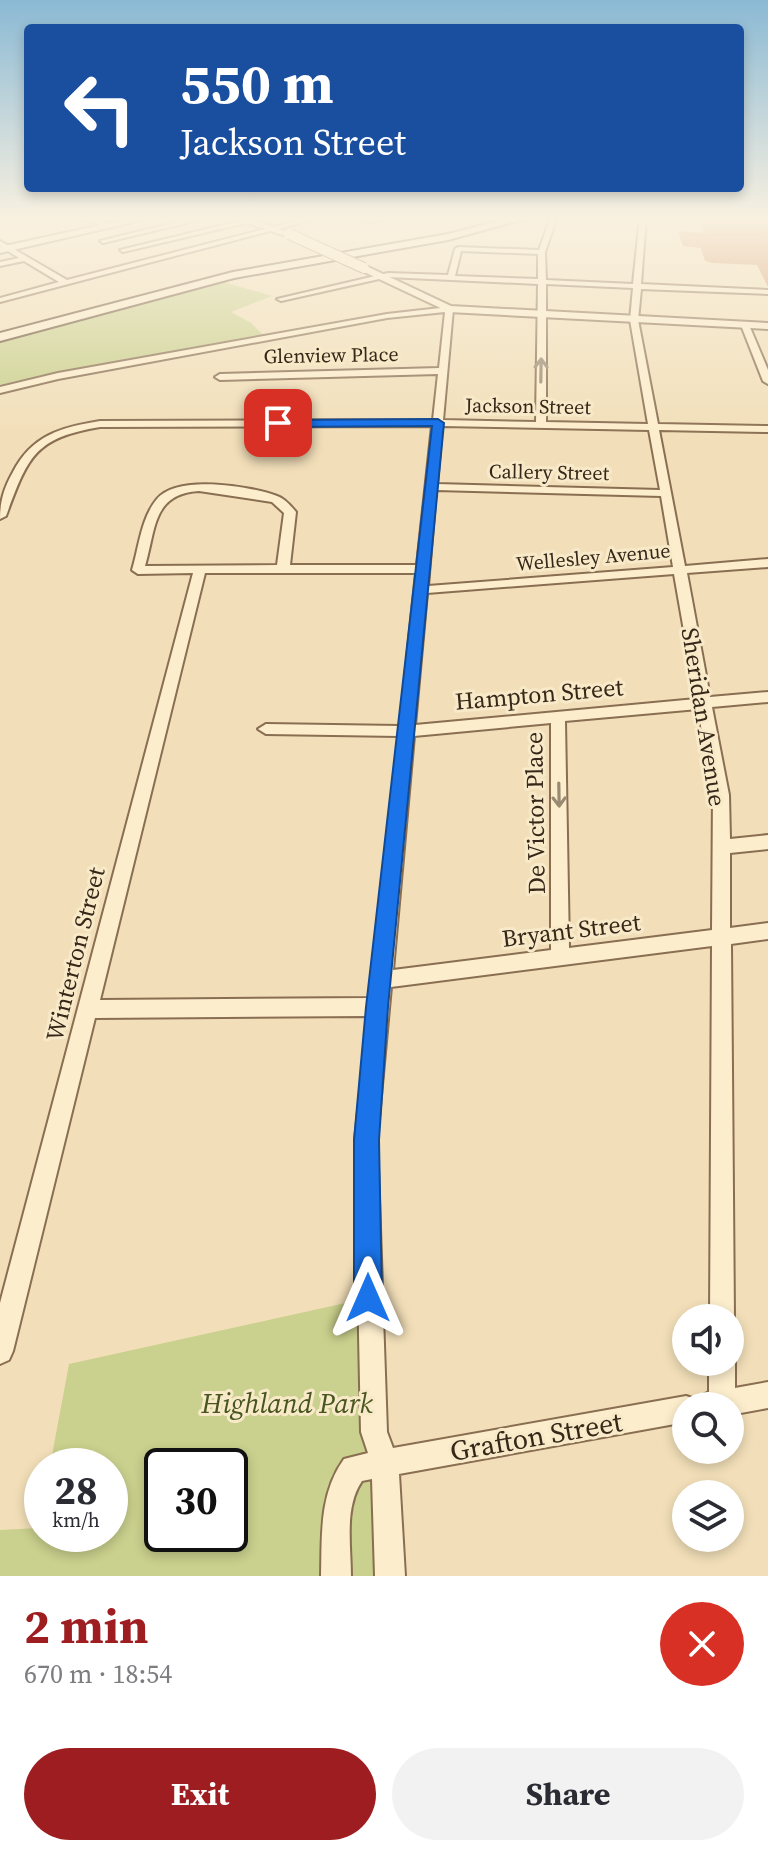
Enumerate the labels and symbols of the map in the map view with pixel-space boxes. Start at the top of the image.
street label: Glenview Place [263,340,399,370]
one-way arrow [533,357,549,384]
pin [244,389,312,457]
street label: Jackson Street [464,391,592,421]
street label: Callery Street [489,457,610,487]
street label: Wellesley Avenue [515,536,671,578]
street label: Sheridan Avenue [674,625,734,809]
street label: Hampton Street [454,670,625,718]
street label: De Victor Place [517,732,553,894]
one-way arrow [551,781,566,808]
street label: Winterton Street [37,863,113,1044]
street label: Bryant Street [500,905,642,955]
position arrow [326,1256,410,1340]
park label: Highland Park [200,1384,373,1422]
street label: Grafton Street [447,1402,626,1470]
speed limit sign: 30 [144,1448,248,1552]

